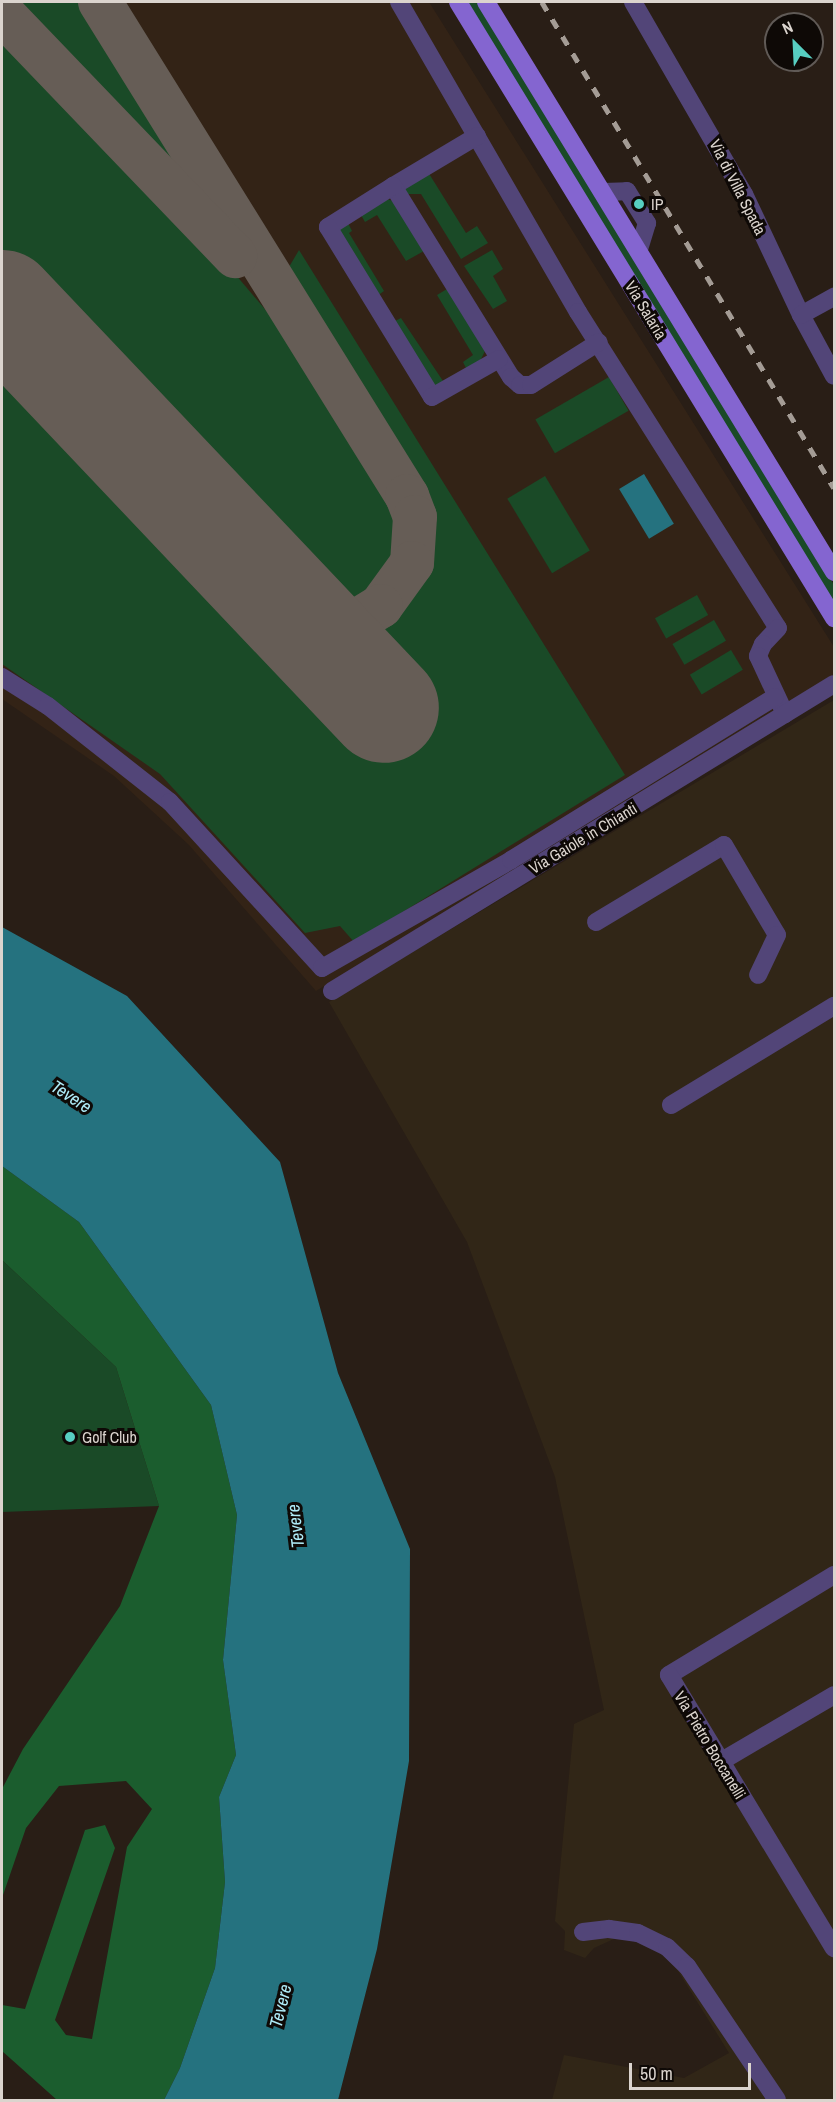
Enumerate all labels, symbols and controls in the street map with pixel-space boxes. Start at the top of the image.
north arrow [764,12,824,72]
text: N [779,15,796,39]
street label: Via di Villa Spada [706,136,770,238]
place label: IP [651,194,663,214]
marker: IP [632,197,646,211]
street label: Via Salaria [621,277,671,343]
street label: Via Gaiole in Chianti [526,798,640,878]
water label: Tevere [47,1076,95,1118]
place label: Golf Club [82,1427,137,1447]
marker: Golf Club [63,1430,77,1444]
water label: Tevere [283,1503,309,1549]
street label: Via Pietro Boccanelli [670,1688,750,1802]
water label: Tevere [265,1982,297,2030]
scale bar [632,2051,754,2089]
text: 50 m [640,2061,673,2086]

